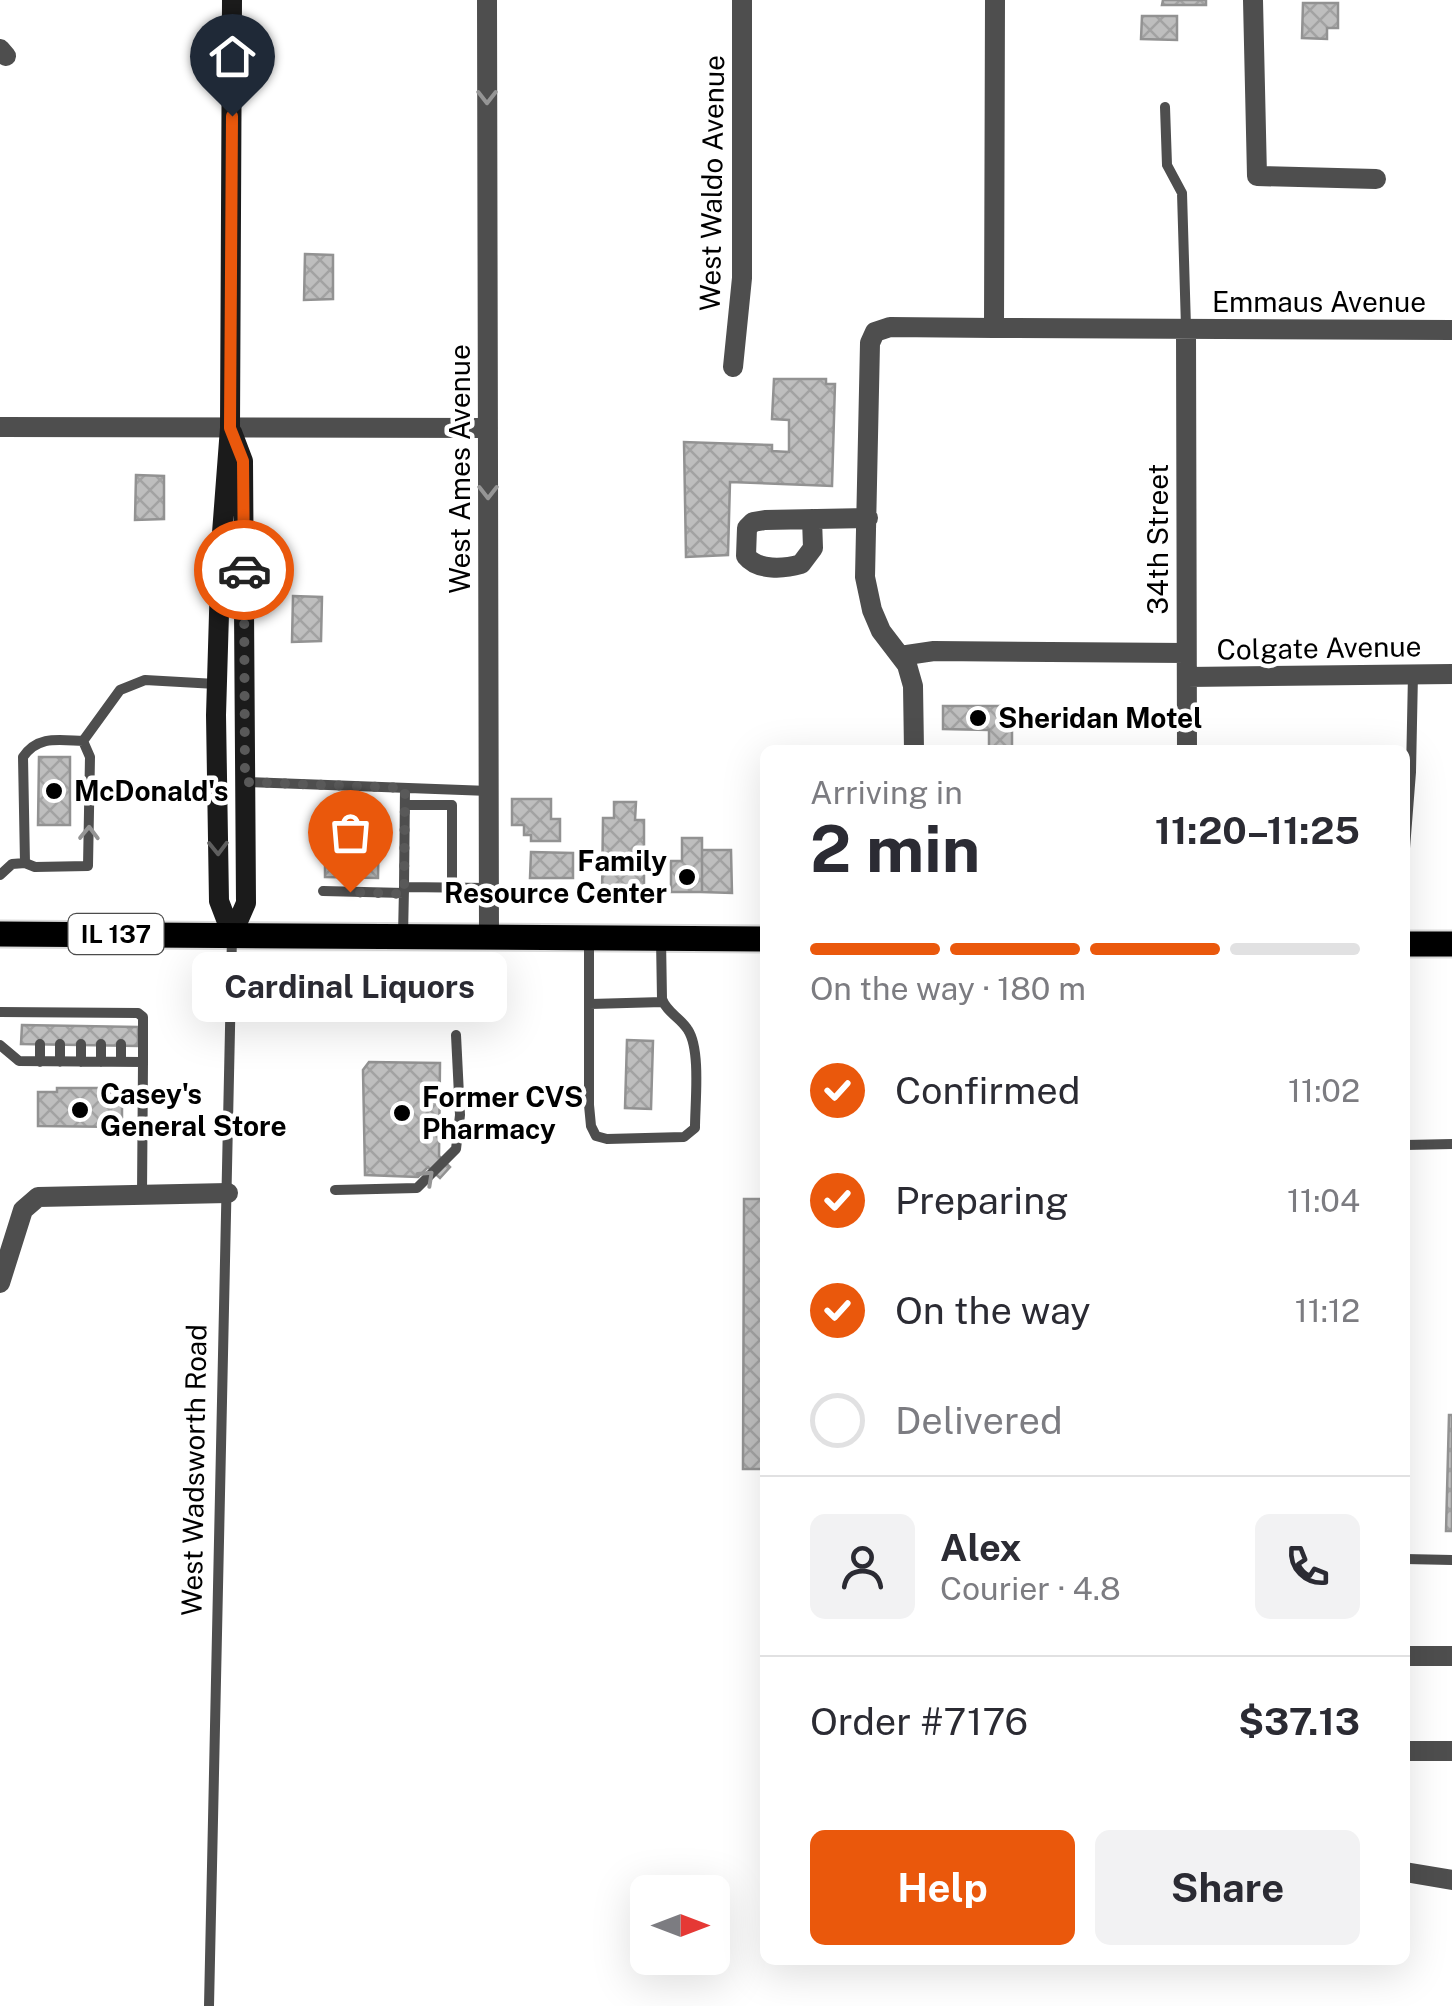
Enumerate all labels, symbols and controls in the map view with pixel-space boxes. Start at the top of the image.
pin [190,14,275,117]
icon: home [205,29,260,84]
street label: West Waldo Avenue [693,55,730,311]
one-way arrow [476,90,498,106]
street label: Emmaus Avenue [1212,285,1426,318]
street label: West Ames Avenue [443,344,476,594]
street label: 34th Street [1141,464,1174,614]
one-way arrow [477,486,499,501]
courier [194,520,294,620]
icon: car [217,543,272,598]
street label: Colgate Avenue [1216,629,1422,666]
place label: Sheridan Motel [998,701,1202,734]
marker: Sheridan Motel [967,707,989,729]
place label: McDonald's [74,774,228,807]
text: Arriving in [810,774,963,811]
marker: McDonald's [43,780,65,802]
pin [308,790,393,893]
icon: bag [323,805,378,860]
text: 11:20–11:25 [1155,808,1360,853]
text: 2 min [810,810,980,887]
one-way arrow [78,824,99,840]
one-way arrow [207,840,229,856]
place label: Family Resource Center [444,844,667,909]
marker: Family Resource Center [676,866,698,888]
road number: IL 137 [68,914,164,954]
callout: Cardinal Liquors [192,952,508,1022]
text: Cardinal Liquors [224,968,475,1005]
text: On the way · 180 m [810,970,1086,1007]
icon: check [810,1063,865,1118]
text: Confirmed [895,1068,1080,1113]
text: 11:02 [1288,1072,1360,1109]
place label: Casey's General Store [100,1077,287,1142]
place label: Former CVS Pharmacy [422,1080,583,1145]
marker: Casey's General Store [69,1099,91,1121]
marker: Former CVS Pharmacy [391,1102,413,1124]
one-way arrow [416,1170,434,1188]
icon: check [810,1173,865,1228]
text: Preparing [895,1178,1069,1223]
text: 11:04 [1287,1182,1360,1219]
icon: check [810,1283,865,1338]
text: On the way [895,1288,1091,1333]
text: 11:12 [1295,1292,1360,1329]
street label: West Wadsworth Road [174,1324,213,1616]
text: Delivered [895,1398,1063,1443]
button: person [810,1514,915,1619]
button: phone [1255,1514,1360,1619]
text: Alex [940,1525,1022,1570]
text: Courier · 4.8 [940,1570,1121,1607]
text: Order #7176 [810,1699,1028,1744]
text: $37.13 [1238,1699,1360,1744]
button: Help [810,1830,1075,1945]
button: Share [1095,1830,1360,1945]
north arrow [630,1875,730,1975]
map controls [630,1875,730,1975]

